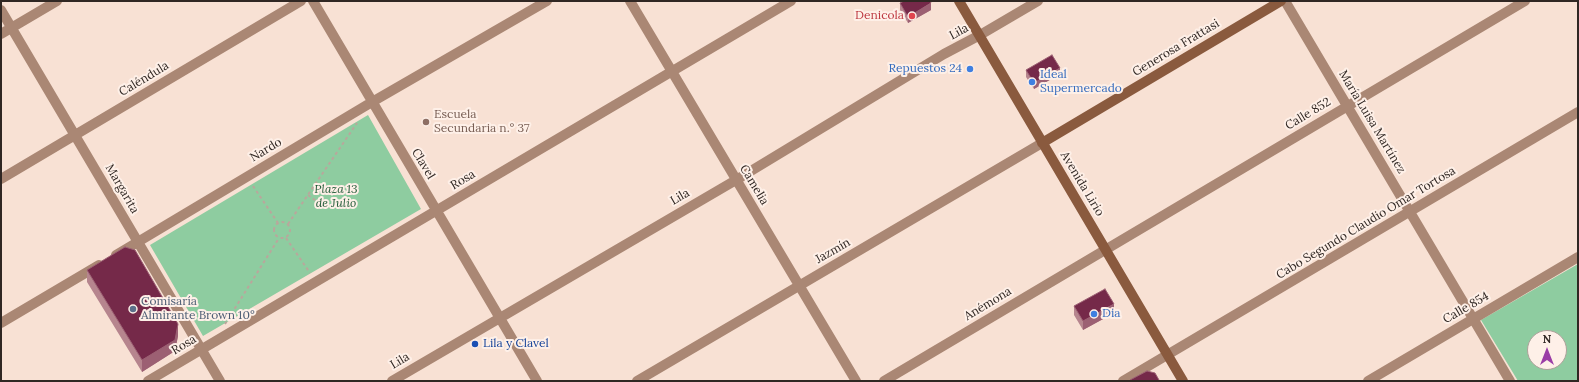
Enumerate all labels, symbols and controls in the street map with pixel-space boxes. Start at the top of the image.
place label: Denicola [855,9,904,23]
marker: Denicola [907,11,917,21]
street label: Generosa Frattasi [1130,16,1222,80]
street label: Lila [947,21,971,43]
street label: Caléndula [117,59,171,99]
place label: Repuestos 24 [889,62,962,76]
marker: Repuestos 24 [965,64,975,74]
place label: Ideal Supermercado [1040,68,1122,96]
street label: María Luisa Martínez [1335,68,1409,176]
marker: Ideal Supermercado [1027,77,1037,87]
street label: Calle 852 [1283,95,1333,133]
place label: Escuela Secundaria n.° 37 [434,108,530,136]
marker: Escuela Secundaria n.° 37 [421,117,431,127]
street label: Nardo [247,135,285,165]
street label: Clavel [408,146,438,182]
street label: Avenida Lirio [1057,149,1107,219]
street label: Margarita [102,162,142,216]
street label: Camelia [736,162,772,208]
street label: Cabo Segundo Claudio Omar Tortosa [1274,164,1458,282]
street label: Rosa [448,167,478,193]
park label: Plaza 13 de Julio [314,183,358,211]
street label: Lila [668,186,692,208]
street label: Jazmín [813,235,853,267]
street label: Anémona [962,284,1014,324]
street label: Calle 854 [1441,289,1491,327]
place label: Comisaría Almirante Brown 10° [141,295,255,323]
marker: Comisaría Almirante Brown 10° [128,304,138,314]
place label: Dia [1102,307,1121,321]
marker: Dia [1089,309,1099,319]
north arrow [1527,330,1567,370]
street label: Rosa [169,332,199,358]
text: N [1543,332,1551,346]
place label: Lila y Clavel [483,337,549,351]
marker: Lila y Clavel [470,339,480,349]
street label: Lila [388,350,412,372]

